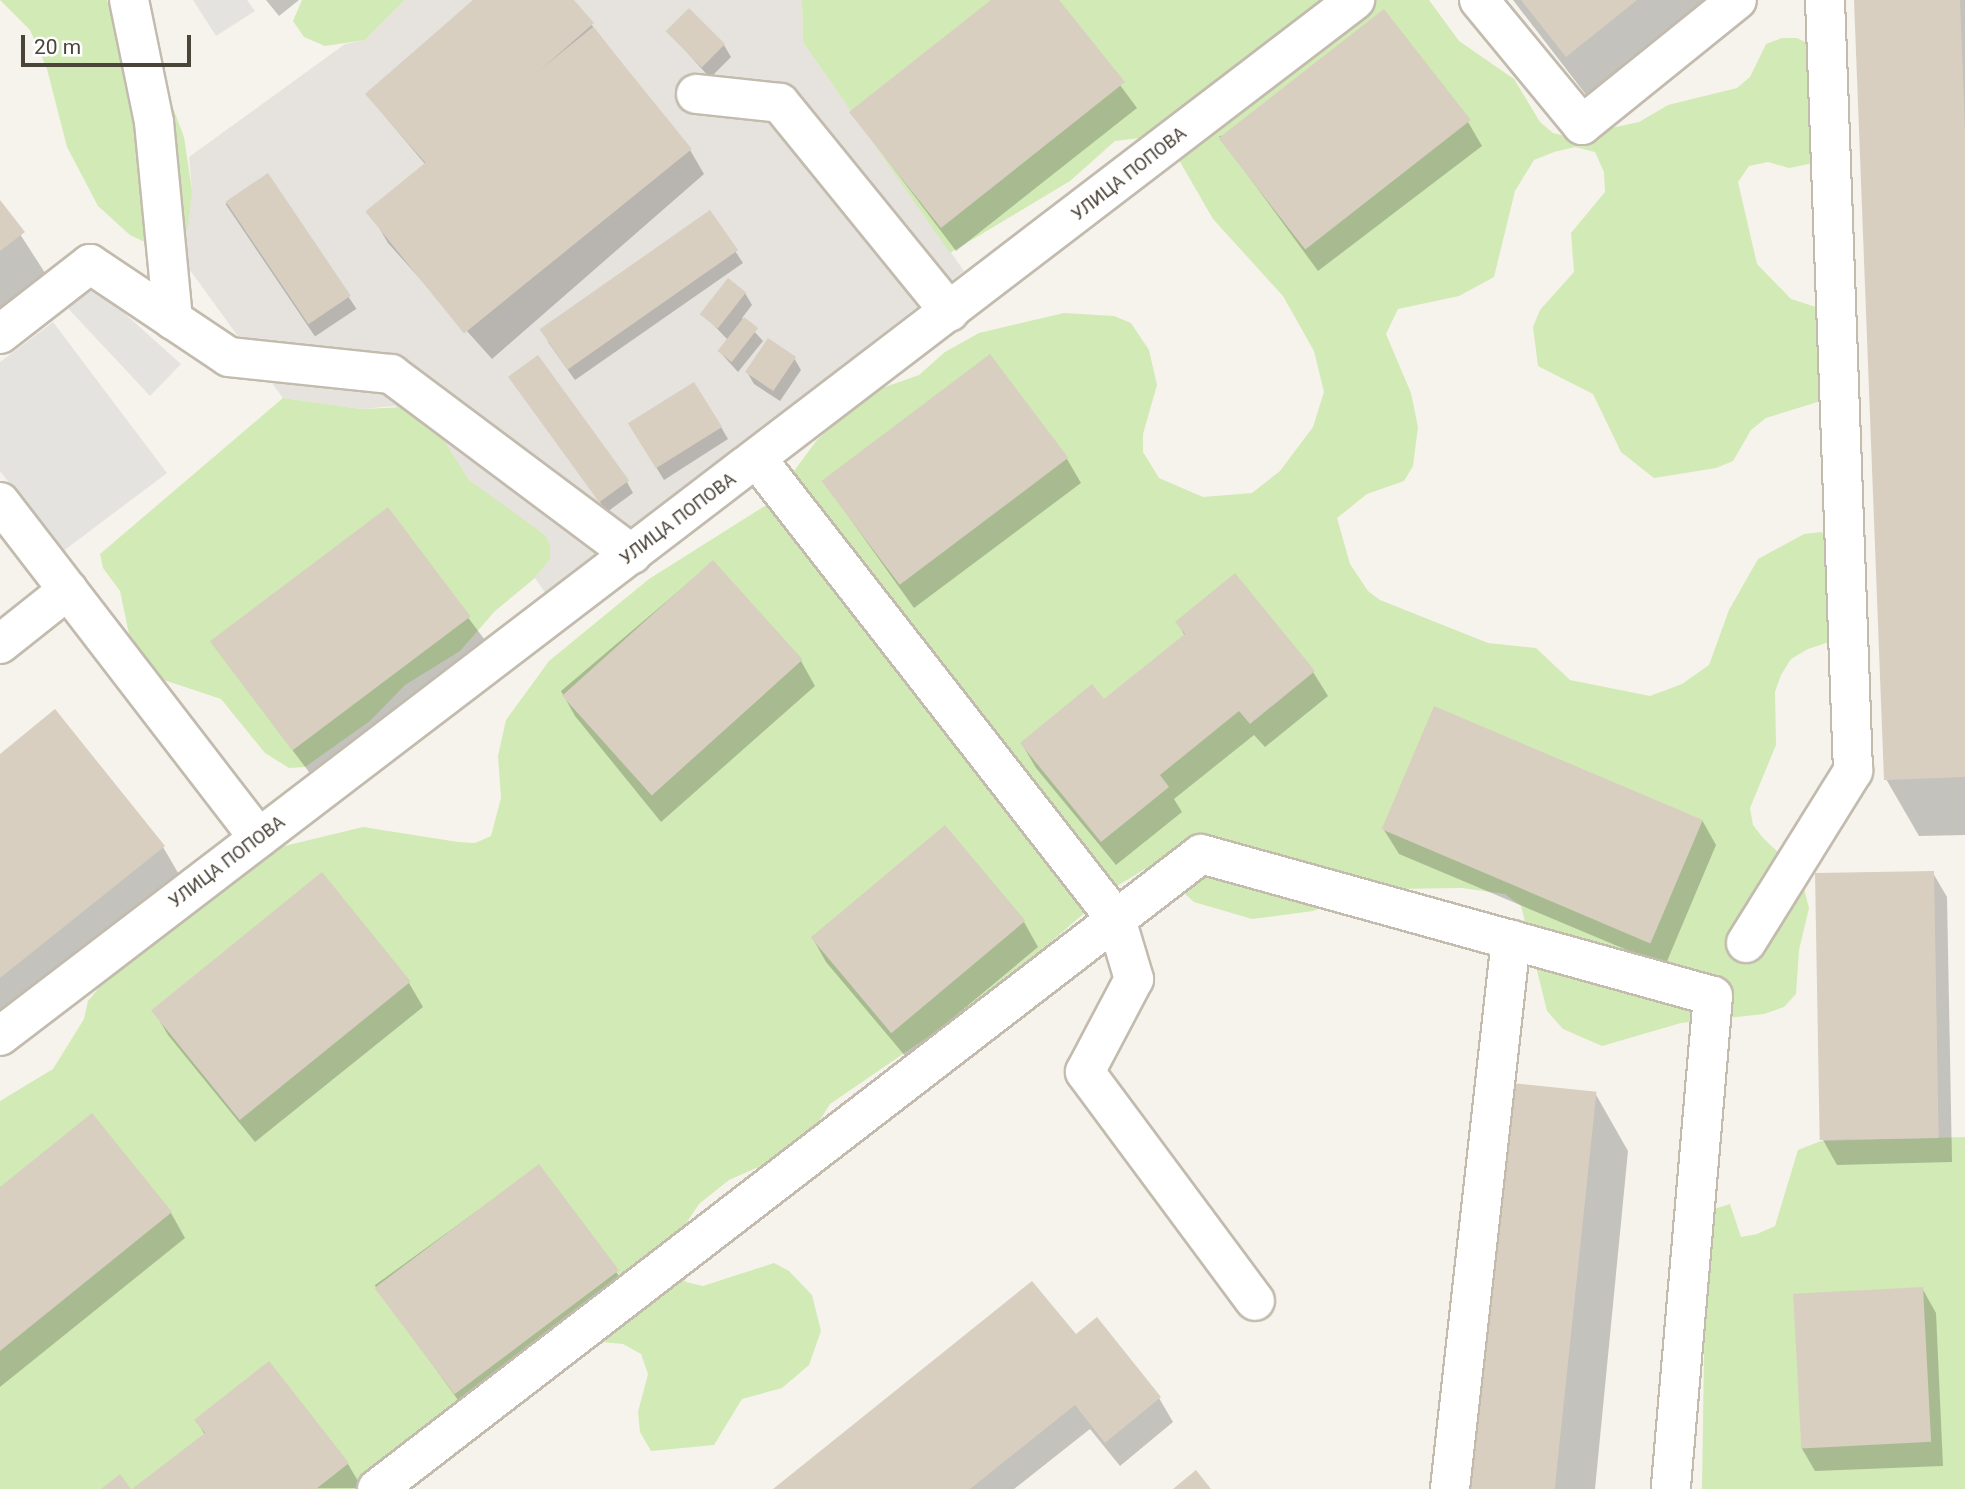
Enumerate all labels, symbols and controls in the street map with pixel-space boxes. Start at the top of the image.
scale bar [24,21,194,65]
text: 20 m [34,35,81,59]
street label: УЛИЦА ПОПОВА [1067,123,1191,225]
street label: УЛИЦА ПОПОВА [616,468,740,570]
street label: УЛИЦА ПОПОВА [165,811,289,913]

